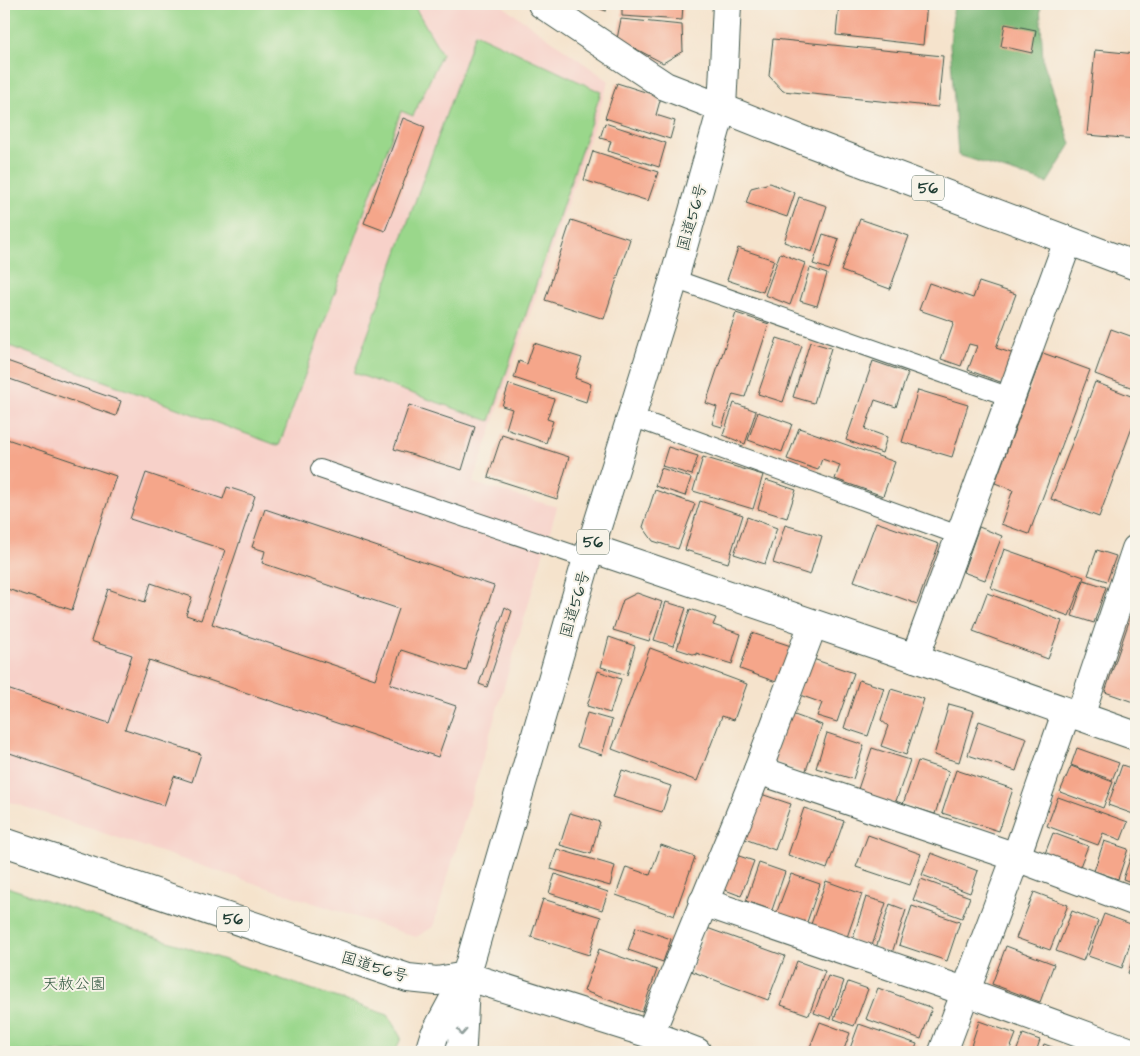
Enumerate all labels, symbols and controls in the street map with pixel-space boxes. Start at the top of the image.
road number: 56 [912,176,944,200]
street label: 国道56号 [672,181,712,254]
road number: 56 [577,530,609,554]
street label: 国道56号 [555,568,595,641]
road number: 56 [217,906,249,932]
street label: 国道56号 [338,946,411,988]
park label: 天赦公園 [42,973,106,995]
one-way arrow [457,1028,468,1036]

